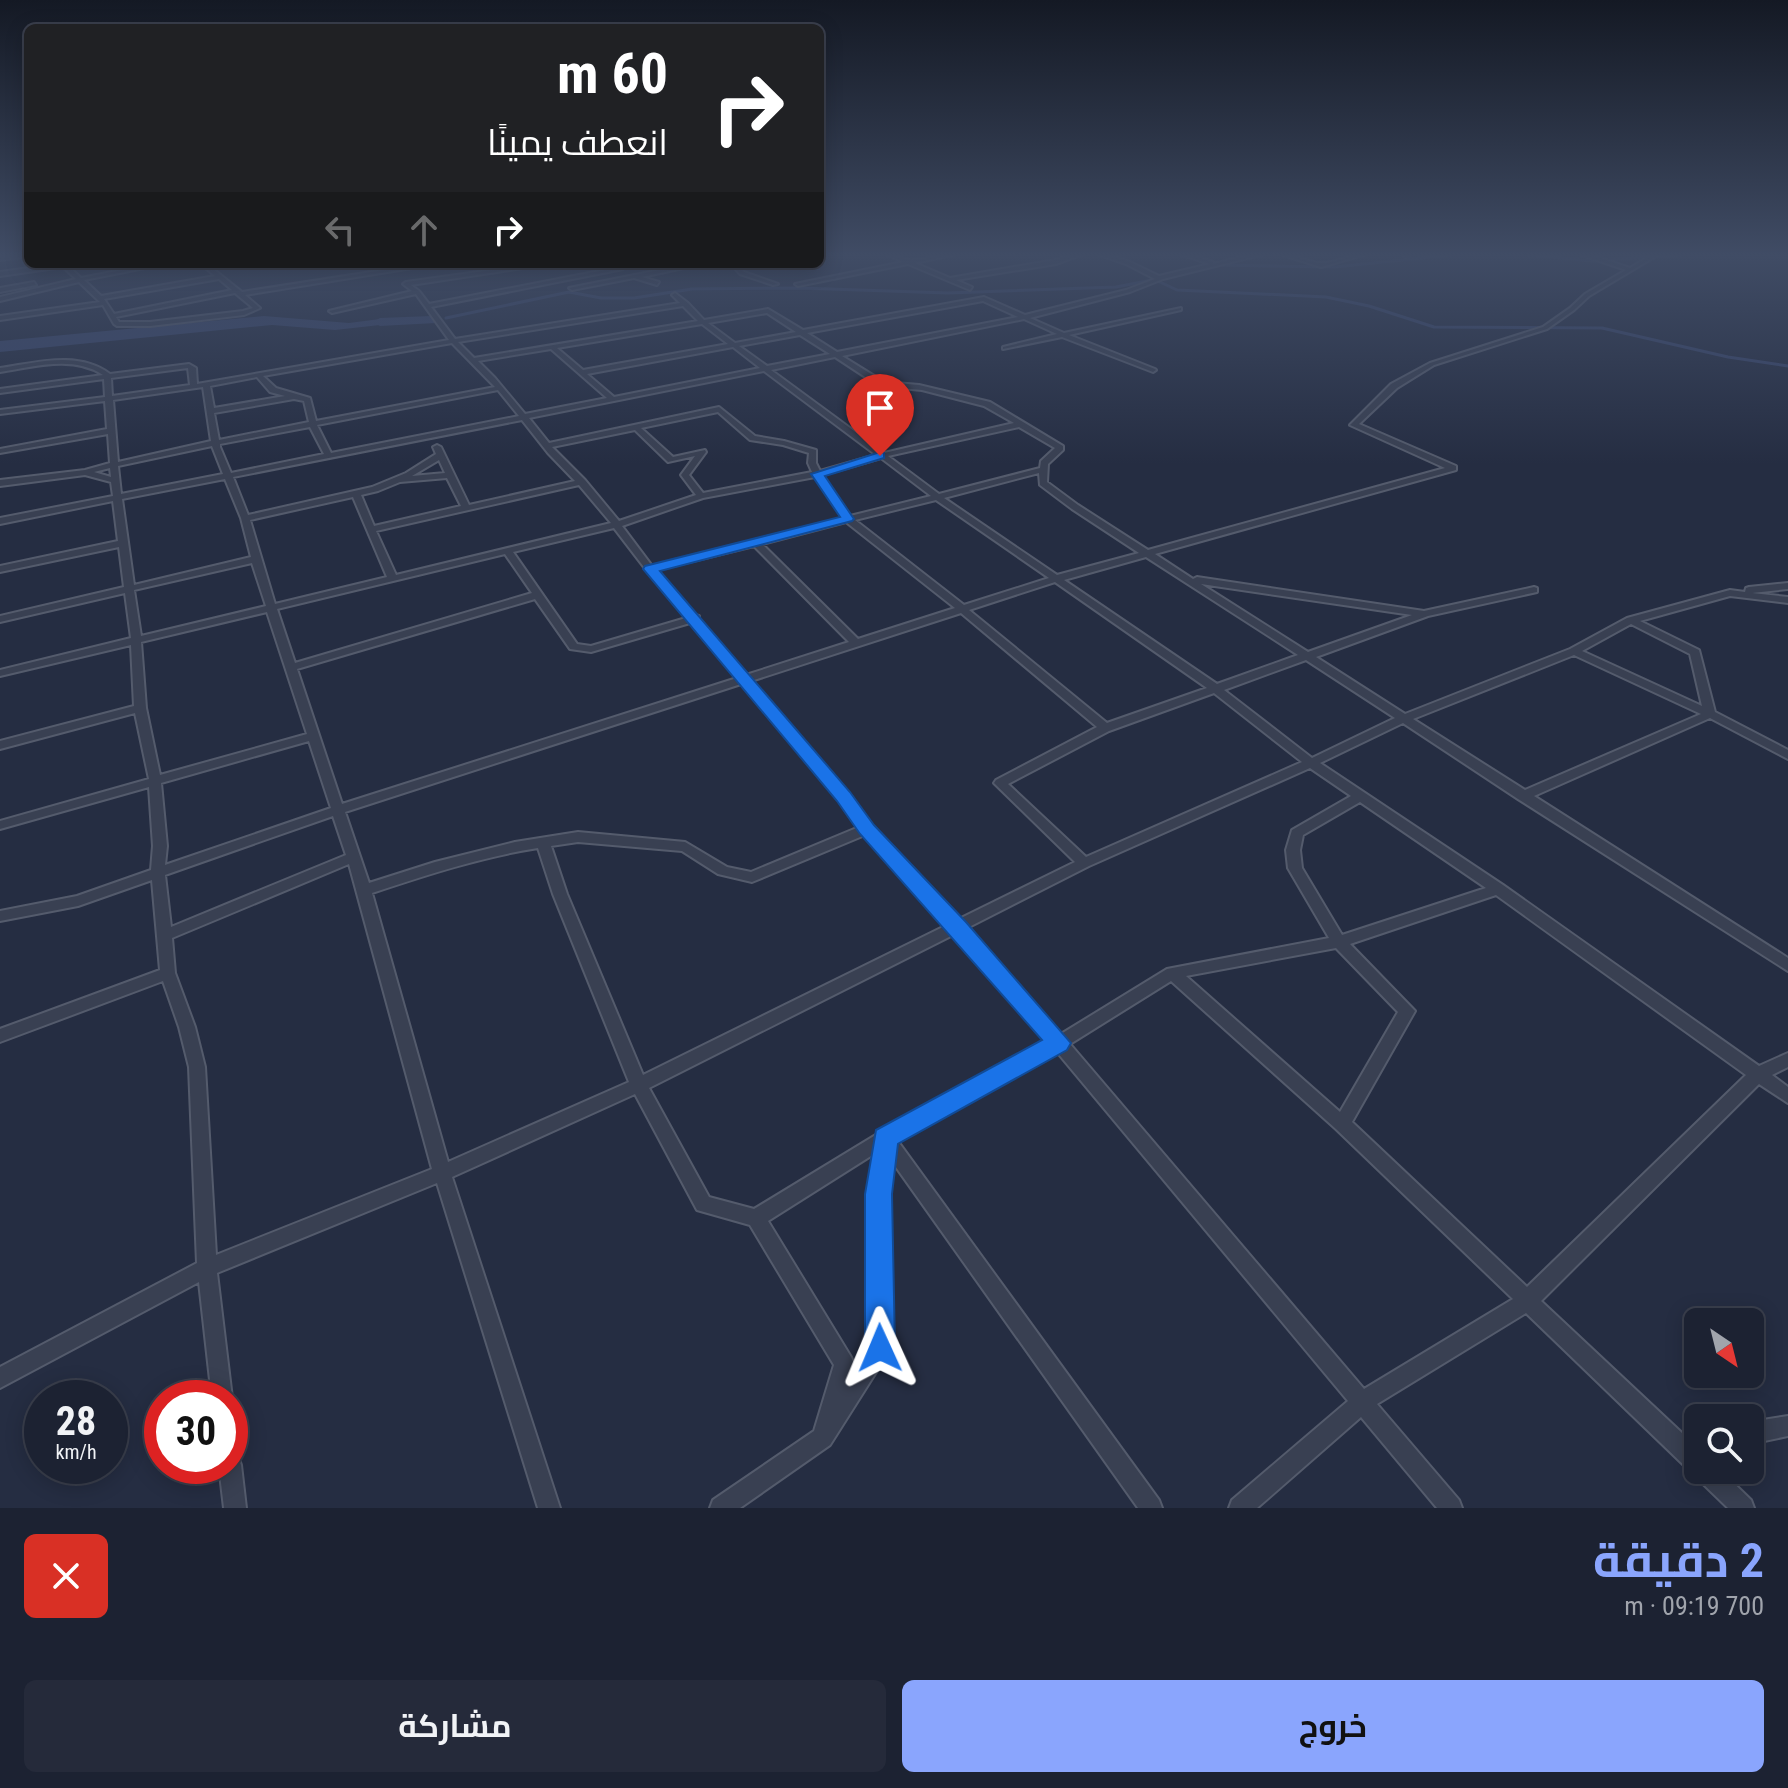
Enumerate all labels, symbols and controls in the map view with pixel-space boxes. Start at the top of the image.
text: 60 m [557,41,668,107]
icon: right [696,56,800,160]
text: انعطف يمينًا [487,122,668,164]
icon: left [318,208,362,252]
icon: ahead [402,208,446,252]
icon: right [486,208,530,252]
pin [846,374,914,456]
icon: arrive [858,386,902,430]
position arrow [838,1306,922,1390]
north arrow [1684,1308,1764,1388]
map controls [1684,1308,1764,1484]
speed limit sign: 30 [144,1380,248,1484]
text: 28 [56,1398,96,1445]
button: search [1684,1404,1764,1484]
text: km/h [55,1440,97,1464]
text: 2 دقيقة [1593,1532,1764,1589]
button: close [24,1534,108,1618]
text: 700 m · 09:19 [1624,1591,1764,1621]
button: مشاركة [24,1680,886,1772]
button: خروج [902,1680,1764,1772]

